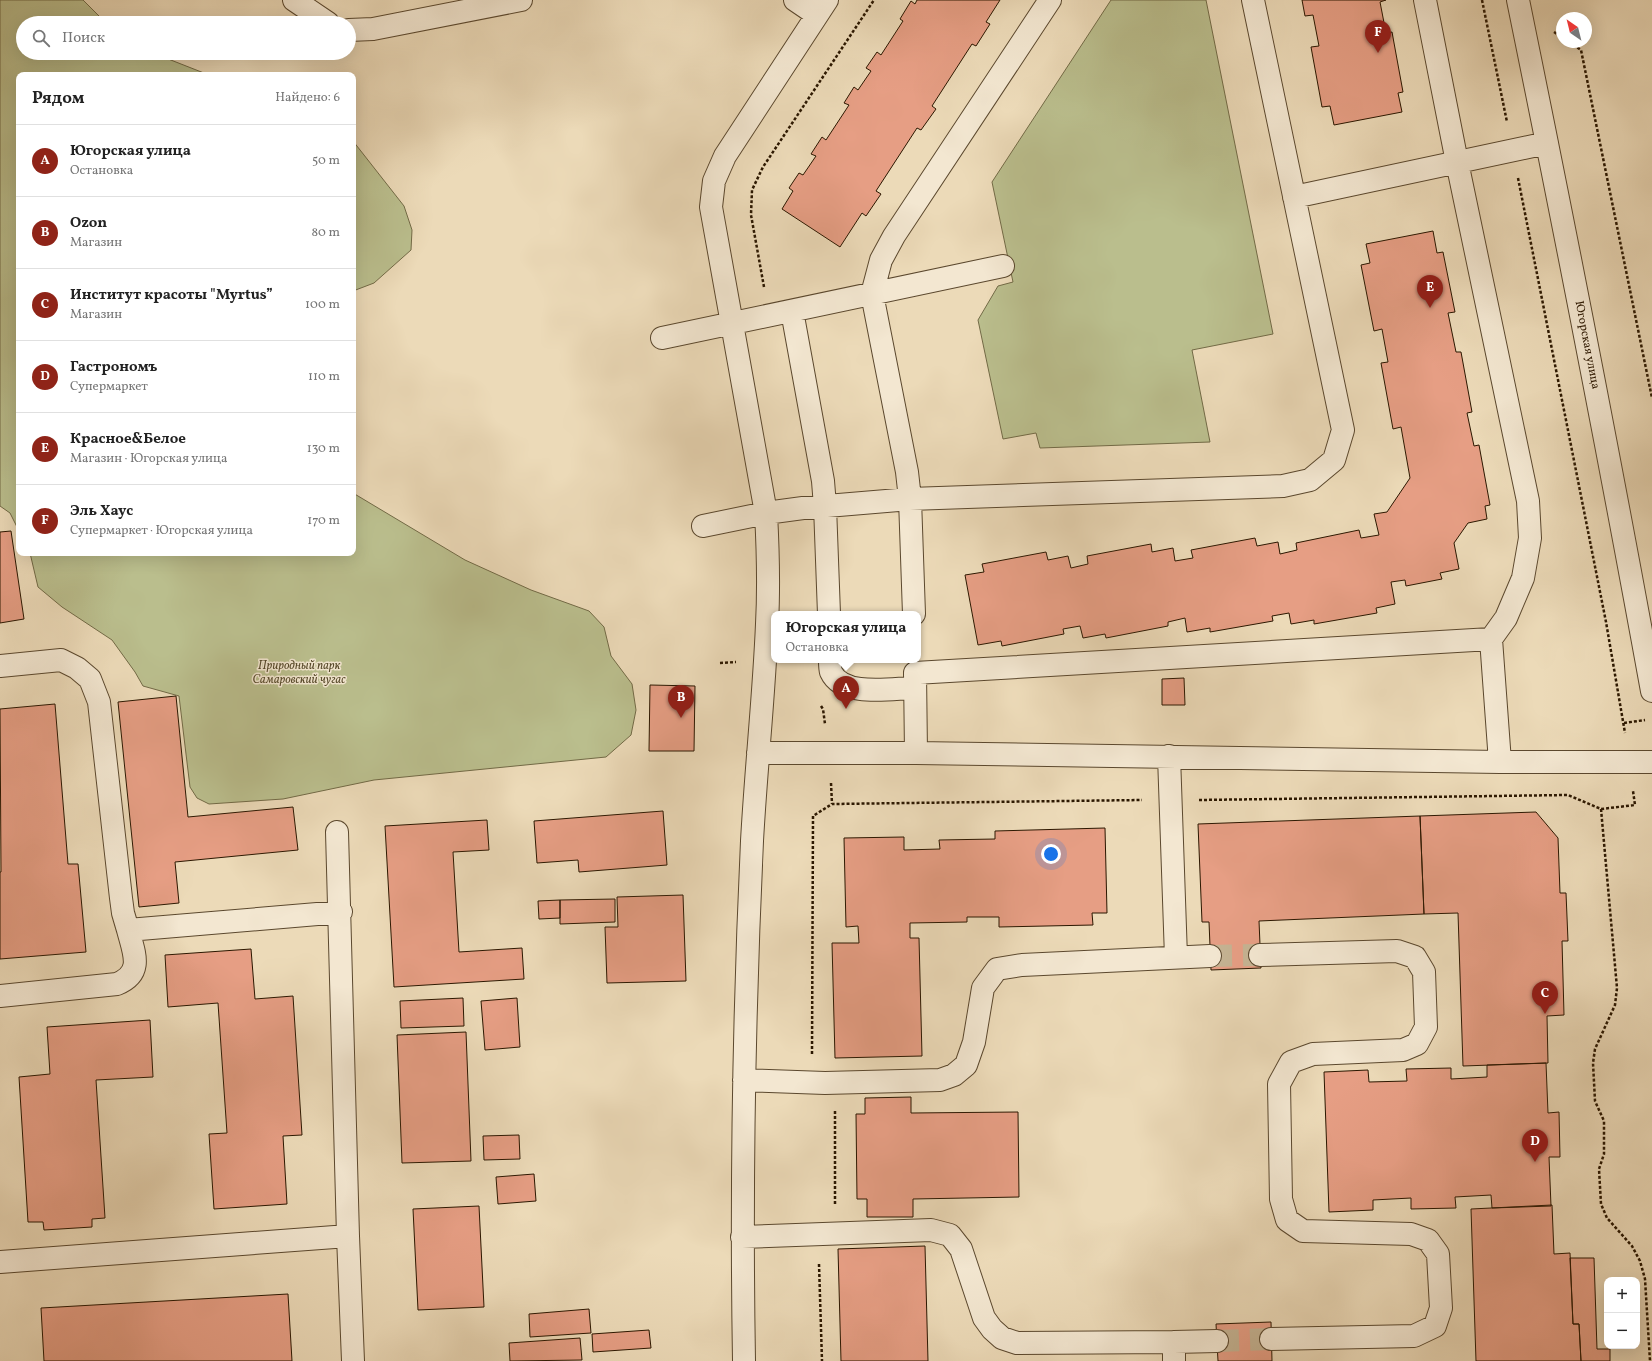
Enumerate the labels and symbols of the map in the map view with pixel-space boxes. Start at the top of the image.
north arrow [1556,12,1592,48]
pin: F [1365,20,1391,53]
pin: E [1417,275,1443,308]
street label: Югорская улица [1571,299,1603,391]
park label: Природный парк Самаровский чугас [252,658,346,688]
pin: A [833,676,859,709]
pin: B [668,685,694,718]
your location [1041,844,1061,864]
pin: C [1532,981,1558,1014]
pin: D [1522,1129,1548,1162]

